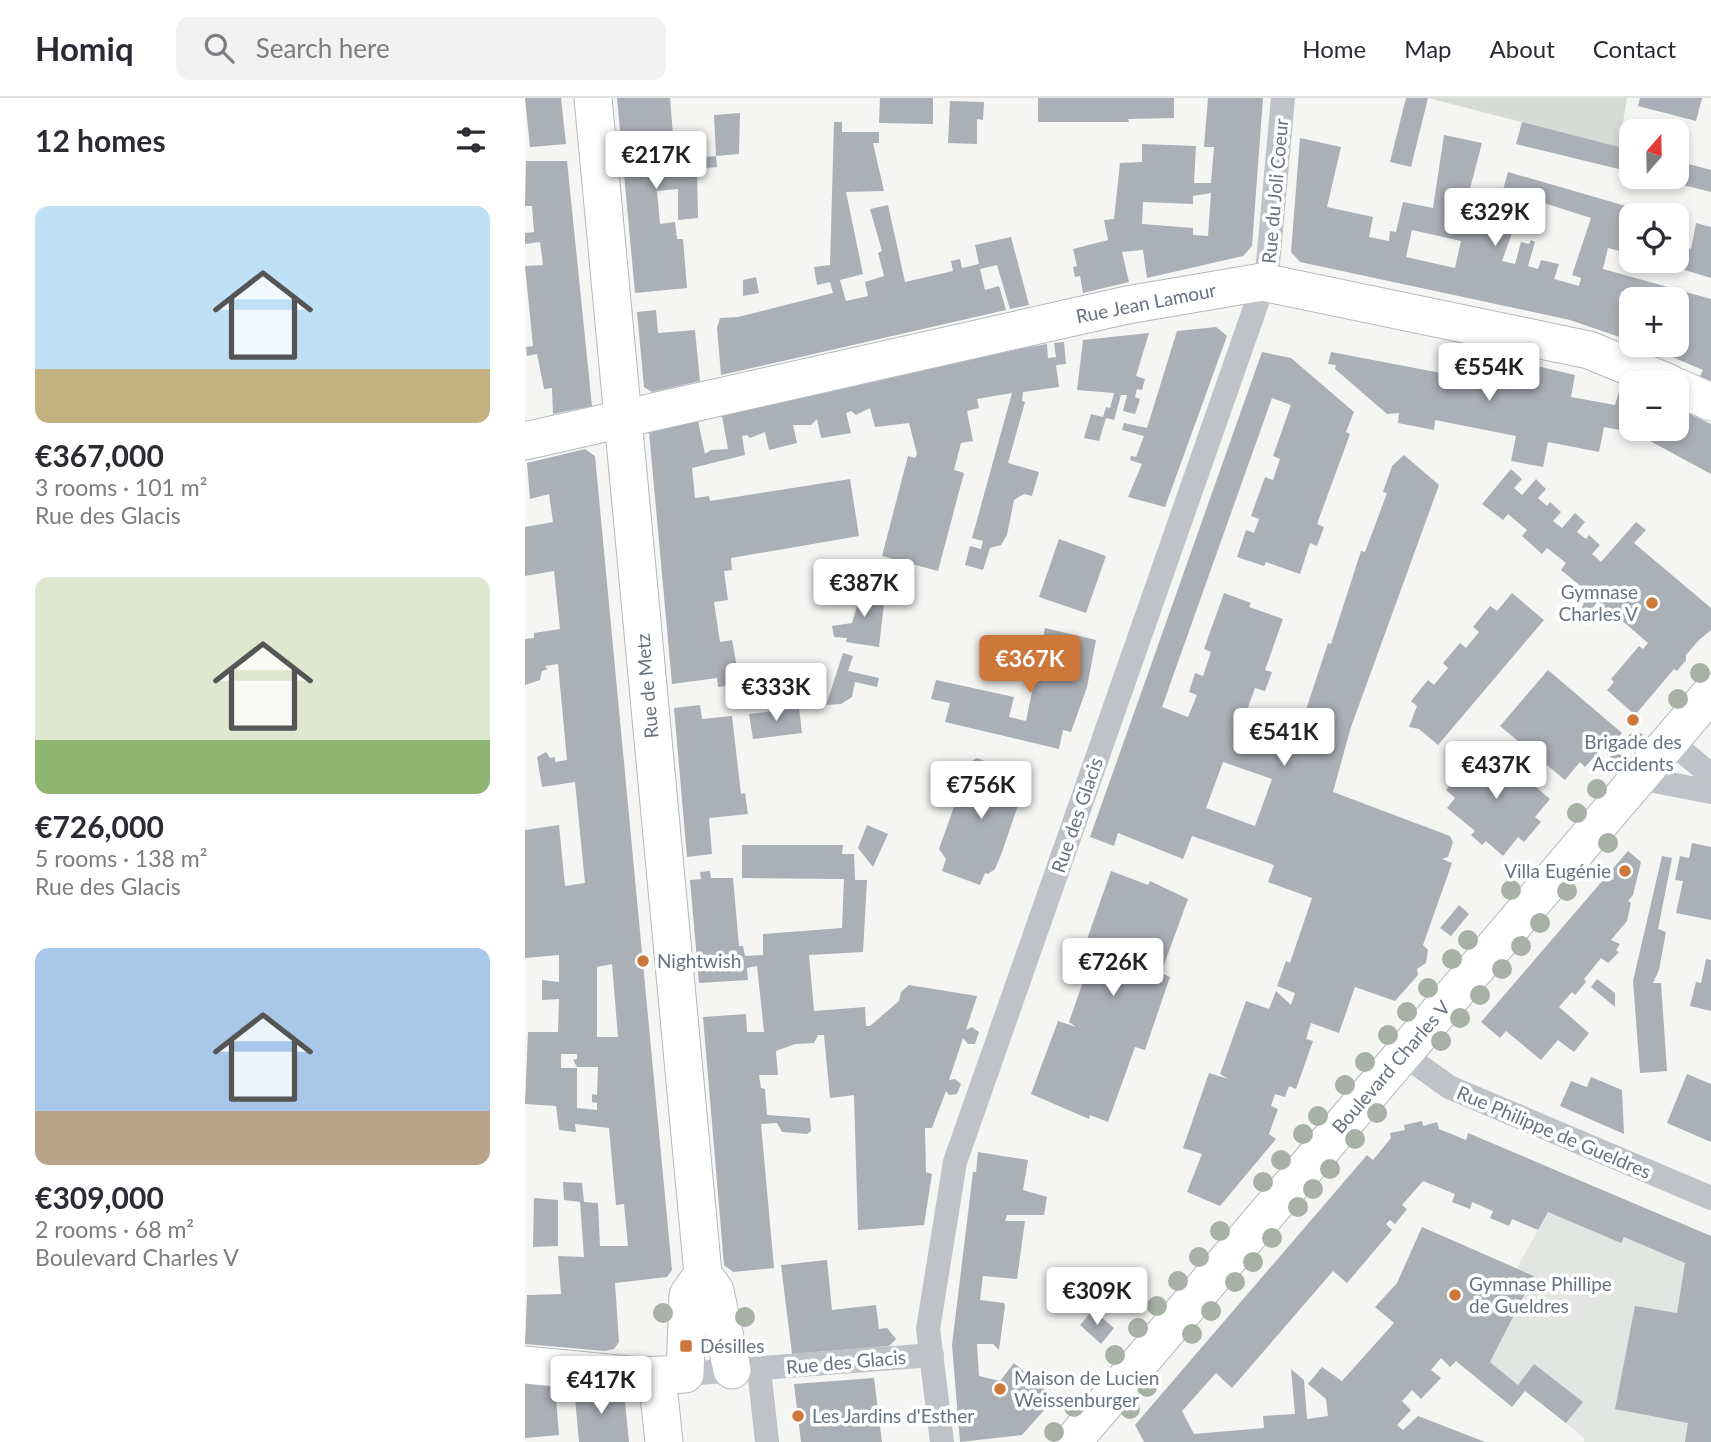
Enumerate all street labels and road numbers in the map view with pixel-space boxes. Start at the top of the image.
street label: Rue du Joli Coeur [1257,117,1292,265]
street label: Rue Jean Lamour [1074,278,1218,327]
street label: Rue de Metz [630,633,663,739]
street label: Rue des Glacis [1046,754,1107,875]
street label: Boulevard Charles V [1327,996,1455,1138]
street label: Rue Philippe de Gueldres [1454,1080,1655,1183]
street label: Rue des Glacis [785,1345,907,1378]

